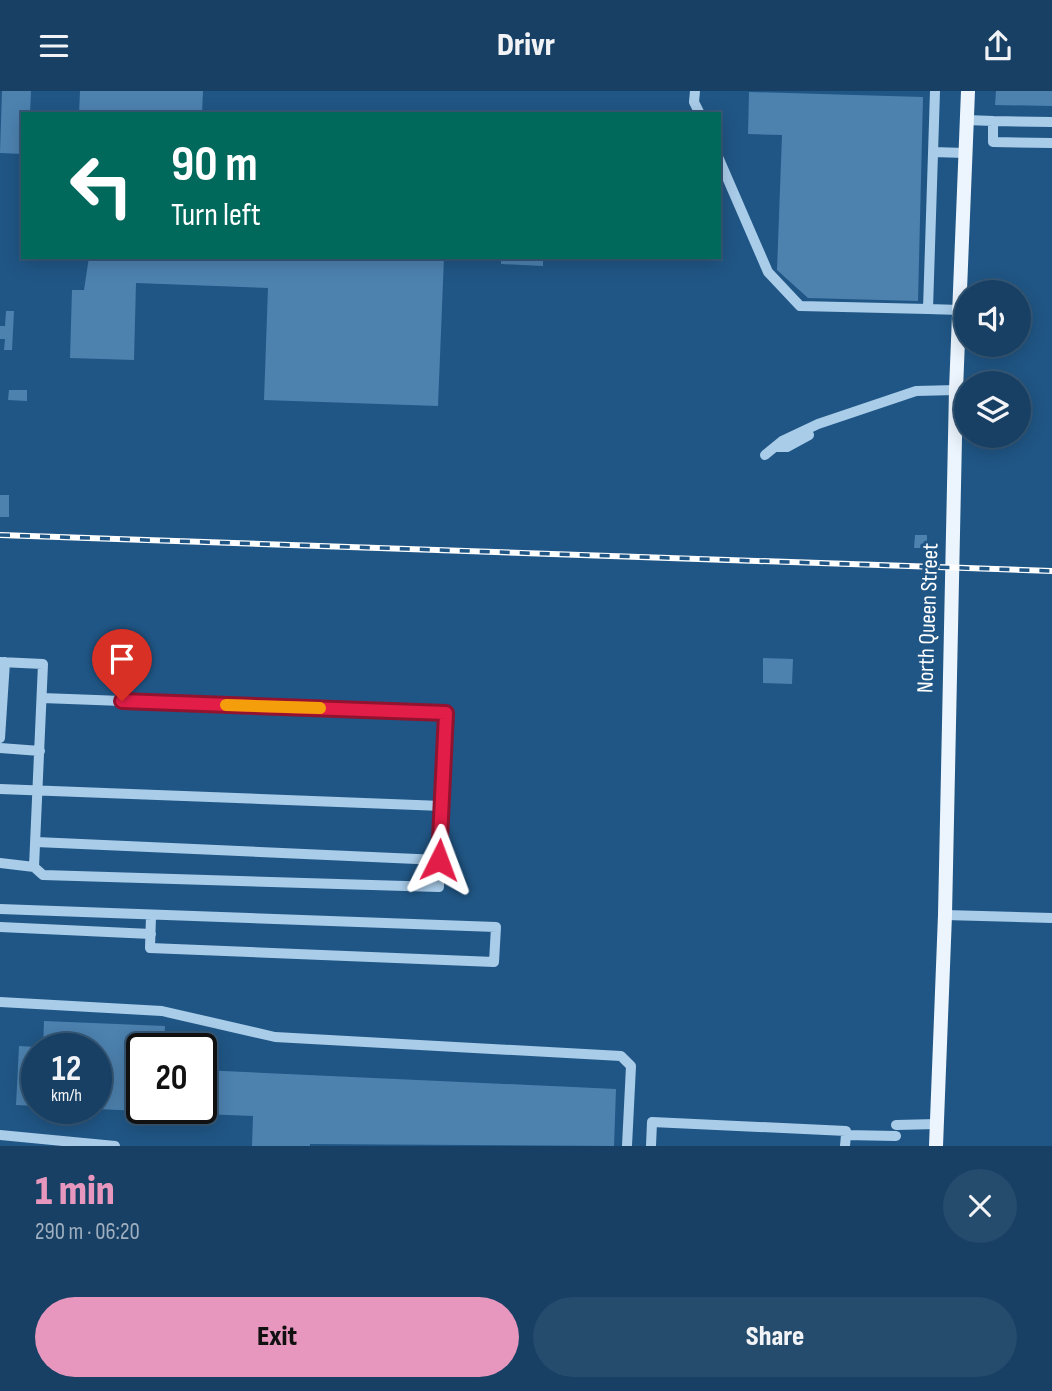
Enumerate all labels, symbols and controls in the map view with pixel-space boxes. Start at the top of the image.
text: Drivr [497,26,555,65]
icon: menu [35,27,73,65]
icon: share [979,27,1017,65]
text: 90 m [171,136,258,195]
icon: left [56,140,147,231]
text: Turn left [171,196,261,235]
map controls [954,280,1031,448]
button: sound [954,280,1031,357]
button: layers [954,371,1031,448]
street label: North Queen Street [911,543,945,694]
pin [92,629,152,701]
icon: arrive [103,640,141,678]
position arrow [402,823,476,897]
speed limit sign: 20 [126,1033,217,1124]
text: 12 [52,1048,81,1091]
text: km/h [51,1085,82,1106]
text: 1 min [35,1166,115,1217]
button: close [943,1169,1017,1243]
text: 290 m · 06:20 [35,1218,140,1246]
button: Exit [35,1297,519,1377]
button: Share [533,1297,1017,1377]

